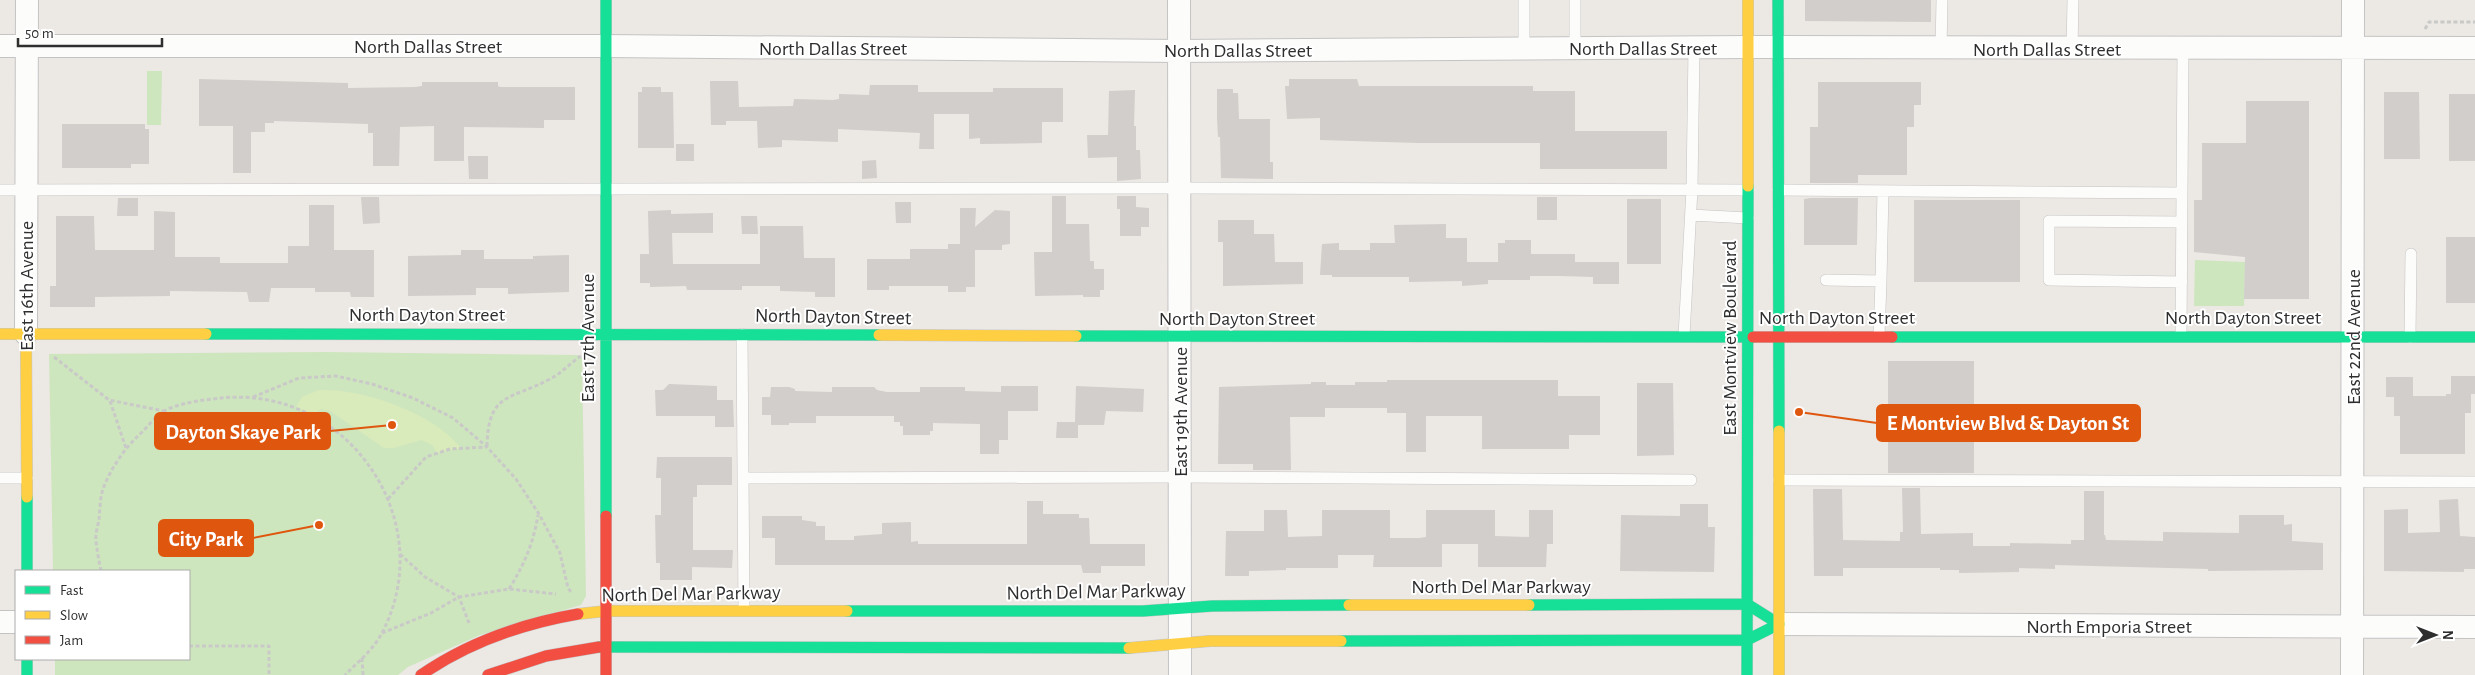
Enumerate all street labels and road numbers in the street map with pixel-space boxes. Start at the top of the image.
street label: North Dallas Street [354,37,503,57]
street label: North Dallas Street [759,39,908,59]
street label: North Dallas Street [1569,39,1718,59]
street label: North Dallas Street [1973,40,2122,60]
street label: North Dallas Street [1164,41,1313,61]
street label: East 16th Avenue [17,221,37,351]
street label: East Montview Boulevard [1720,240,1740,436]
street label: East 22nd Avenue [2344,269,2364,405]
street label: East 17th Avenue [578,273,598,403]
street label: North Dayton Street [349,305,506,325]
street label: North Dayton Street [755,306,912,328]
street label: North Dayton Street [1759,308,1916,328]
street label: North Dayton Street [2165,308,2322,328]
street label: North Dayton Street [1159,309,1316,329]
street label: East 19th Avenue [1171,347,1191,477]
street label: North Del Mar Parkway [1411,577,1591,597]
street label: North Del Mar Parkway [1006,580,1186,604]
street label: North Del Mar Parkway [601,582,781,606]
street label: North Emporia Street [2026,617,2192,637]

